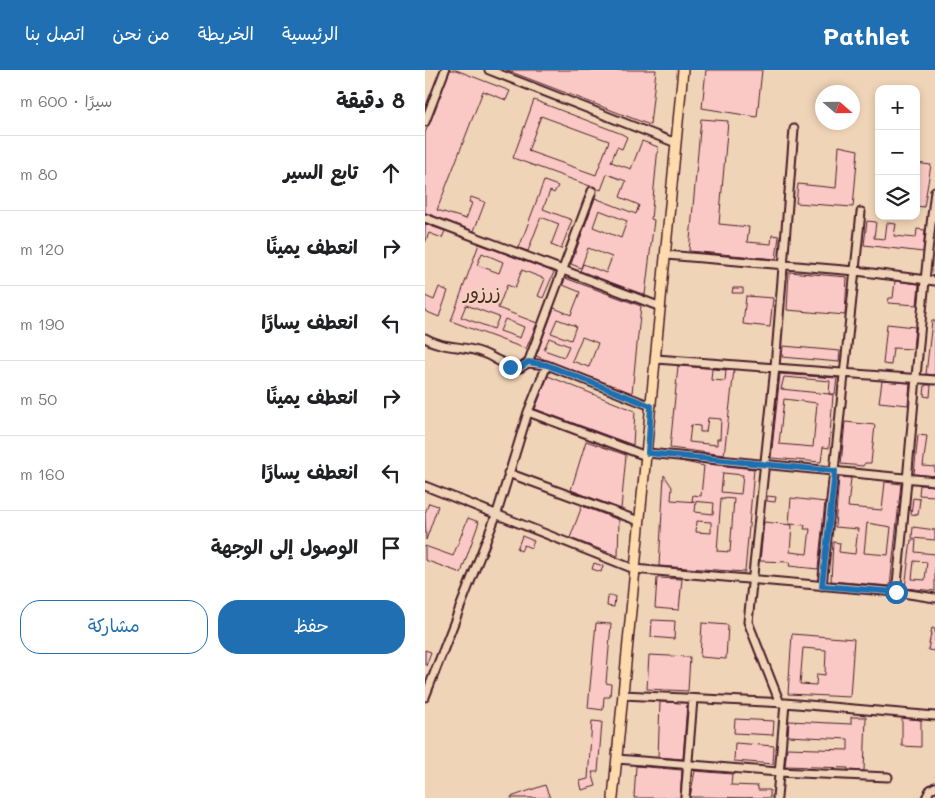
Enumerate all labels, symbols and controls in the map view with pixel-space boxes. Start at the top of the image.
text: Pathlet [823,20,910,51]
text: اتصل بنا [25,21,85,45]
text: من نحن [113,21,170,45]
text: الخريطة [198,21,254,45]
text: الرئيسية [282,21,338,45]
north arrow [815,85,860,130]
map controls [875,85,920,220]
button: + [875,85,920,130]
text: 8 دقيقة [336,86,405,113]
text: سيرًا · 600 m [20,90,112,111]
button: − [875,130,920,175]
text: تابع السير [283,159,358,184]
icon: ahead [377,159,405,187]
text: 80 m [20,163,57,184]
button: layers [875,175,920,220]
text: انعطف يمينًا [266,234,358,259]
icon: right [377,234,405,262]
text: 120 m [20,238,64,259]
district label: زرزور [461,279,501,304]
text: انعطف يسارًا [261,309,358,334]
icon: left [377,309,405,337]
text: 190 m [20,313,64,334]
route end [499,356,522,379]
text: انعطف يمينًا [266,384,358,409]
icon: right [377,384,405,412]
text: 50 m [20,388,57,409]
text: انعطف يسارًا [261,459,358,484]
icon: left [377,459,405,487]
text: 160 m [20,463,65,484]
text: الوصول إلى الوجهة [211,534,358,559]
icon: arrive [377,534,405,562]
route start [885,581,908,604]
button: مشاركة [20,600,208,654]
button: حفظ [218,600,405,654]

